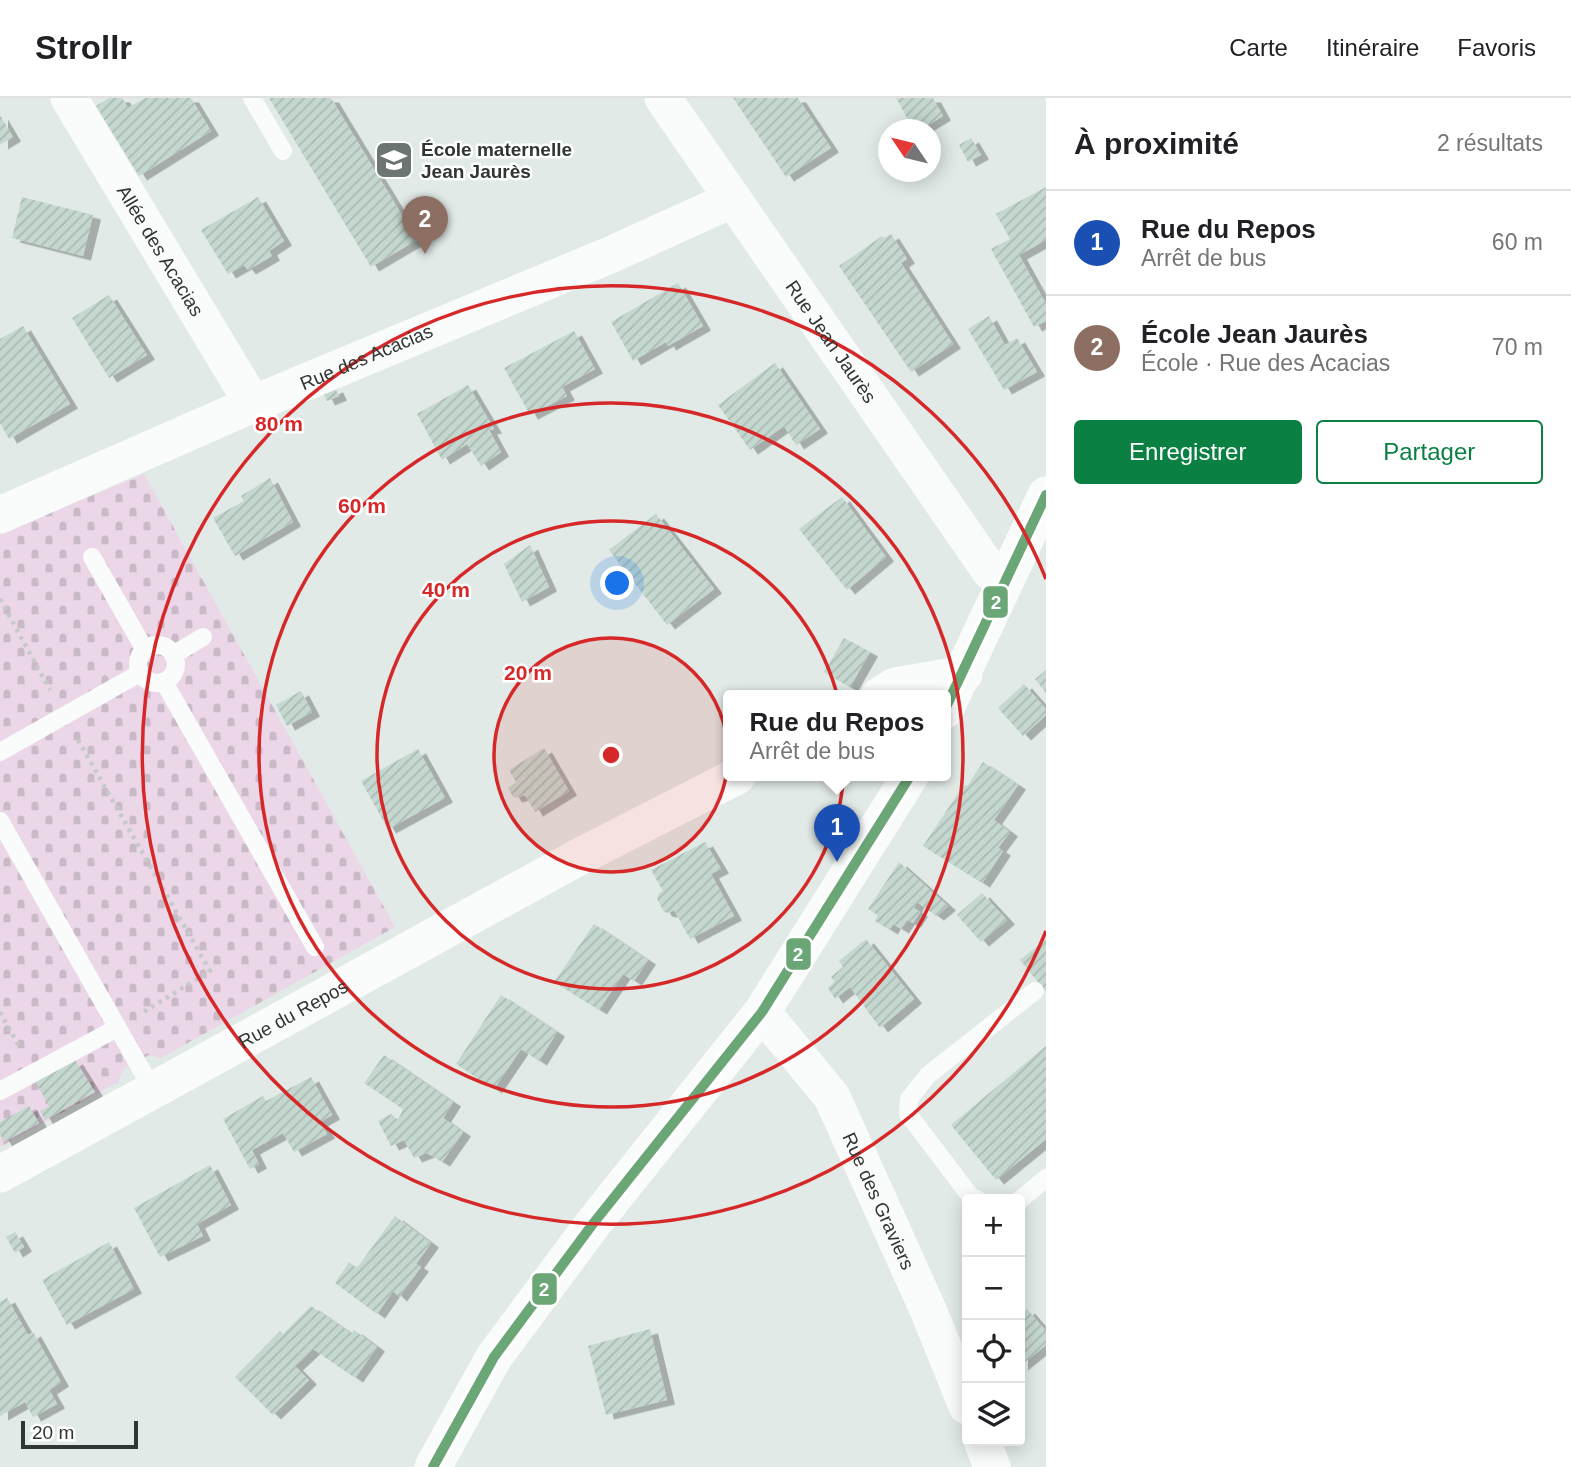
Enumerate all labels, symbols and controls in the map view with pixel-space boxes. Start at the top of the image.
text: Strollr [35,29,132,66]
text: Carte [1229,34,1288,61]
text: Itinéraire [1326,34,1419,61]
text: Favoris [1457,34,1536,61]
north arrow [878,119,941,182]
text: À proximité [1074,127,1239,160]
text: 2 résultats [1437,130,1543,156]
school or university icon: École maternelle Jean Jaurès [373,139,415,181]
place label: École maternelle Jean Jaurès [421,139,572,182]
street label: Allée des Acacias [113,181,208,320]
pin: 2 [402,196,448,254]
text: Rue du Repos [1141,214,1316,244]
text: 1 [1091,229,1103,255]
text: 60 m [1492,229,1543,255]
text: Arrêt de bus [1141,245,1266,271]
street label: Rue Jean Jaurès [782,276,881,407]
text: École Jean Jaurès [1141,319,1368,349]
street label: Rue des Acacias [297,320,436,394]
text: 2 [1091,334,1103,360]
text: 70 m [1492,334,1543,360]
text: École · Rue des Acacias [1141,350,1390,376]
text: 80 m [255,412,303,435]
button: Enregistrer [1074,420,1302,484]
button: Partager [1316,420,1543,484]
text: 60 m [338,494,386,517]
your location [600,566,634,600]
text: 40 m [422,578,470,601]
line badge: 2 [982,585,1009,619]
text: 2 [991,592,1001,613]
text: 20 m [504,661,552,684]
popup [723,690,951,781]
text: Rue du Repos [750,707,924,737]
text: Arrêt de bus [750,738,875,764]
centre of rings [599,743,623,767]
pin: 1 [814,804,860,862]
line badge: 2 [785,937,812,971]
text: 2 [793,944,803,965]
street label: Rue du Repos [235,975,351,1052]
street label: Rue des Graviers [839,1129,919,1273]
map controls [962,1194,1025,1446]
button: + [962,1194,1025,1257]
button: − [962,1257,1025,1320]
line badge: 2 [531,1272,558,1306]
text: 2 [539,1279,549,1300]
button: locate [962,1320,1025,1383]
button: layers [962,1383,1025,1446]
scale bar [21,1418,138,1450]
text: 20 m [32,1422,74,1443]

